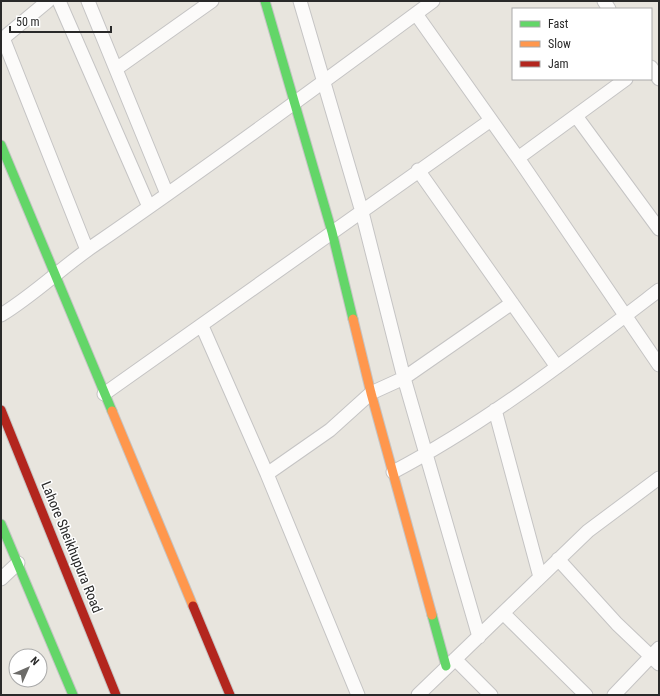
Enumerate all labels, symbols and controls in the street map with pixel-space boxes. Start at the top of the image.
scale bar [10,8,111,34]
legend [512,8,652,80]
text: 50 m [16,15,40,29]
text: Fast [548,17,569,31]
text: Slow [548,37,571,51]
text: Jam [548,57,569,71]
street label: Lahore Sheikhupura Road [38,479,106,615]
north arrow [8,648,48,688]
text: N [28,654,42,668]

